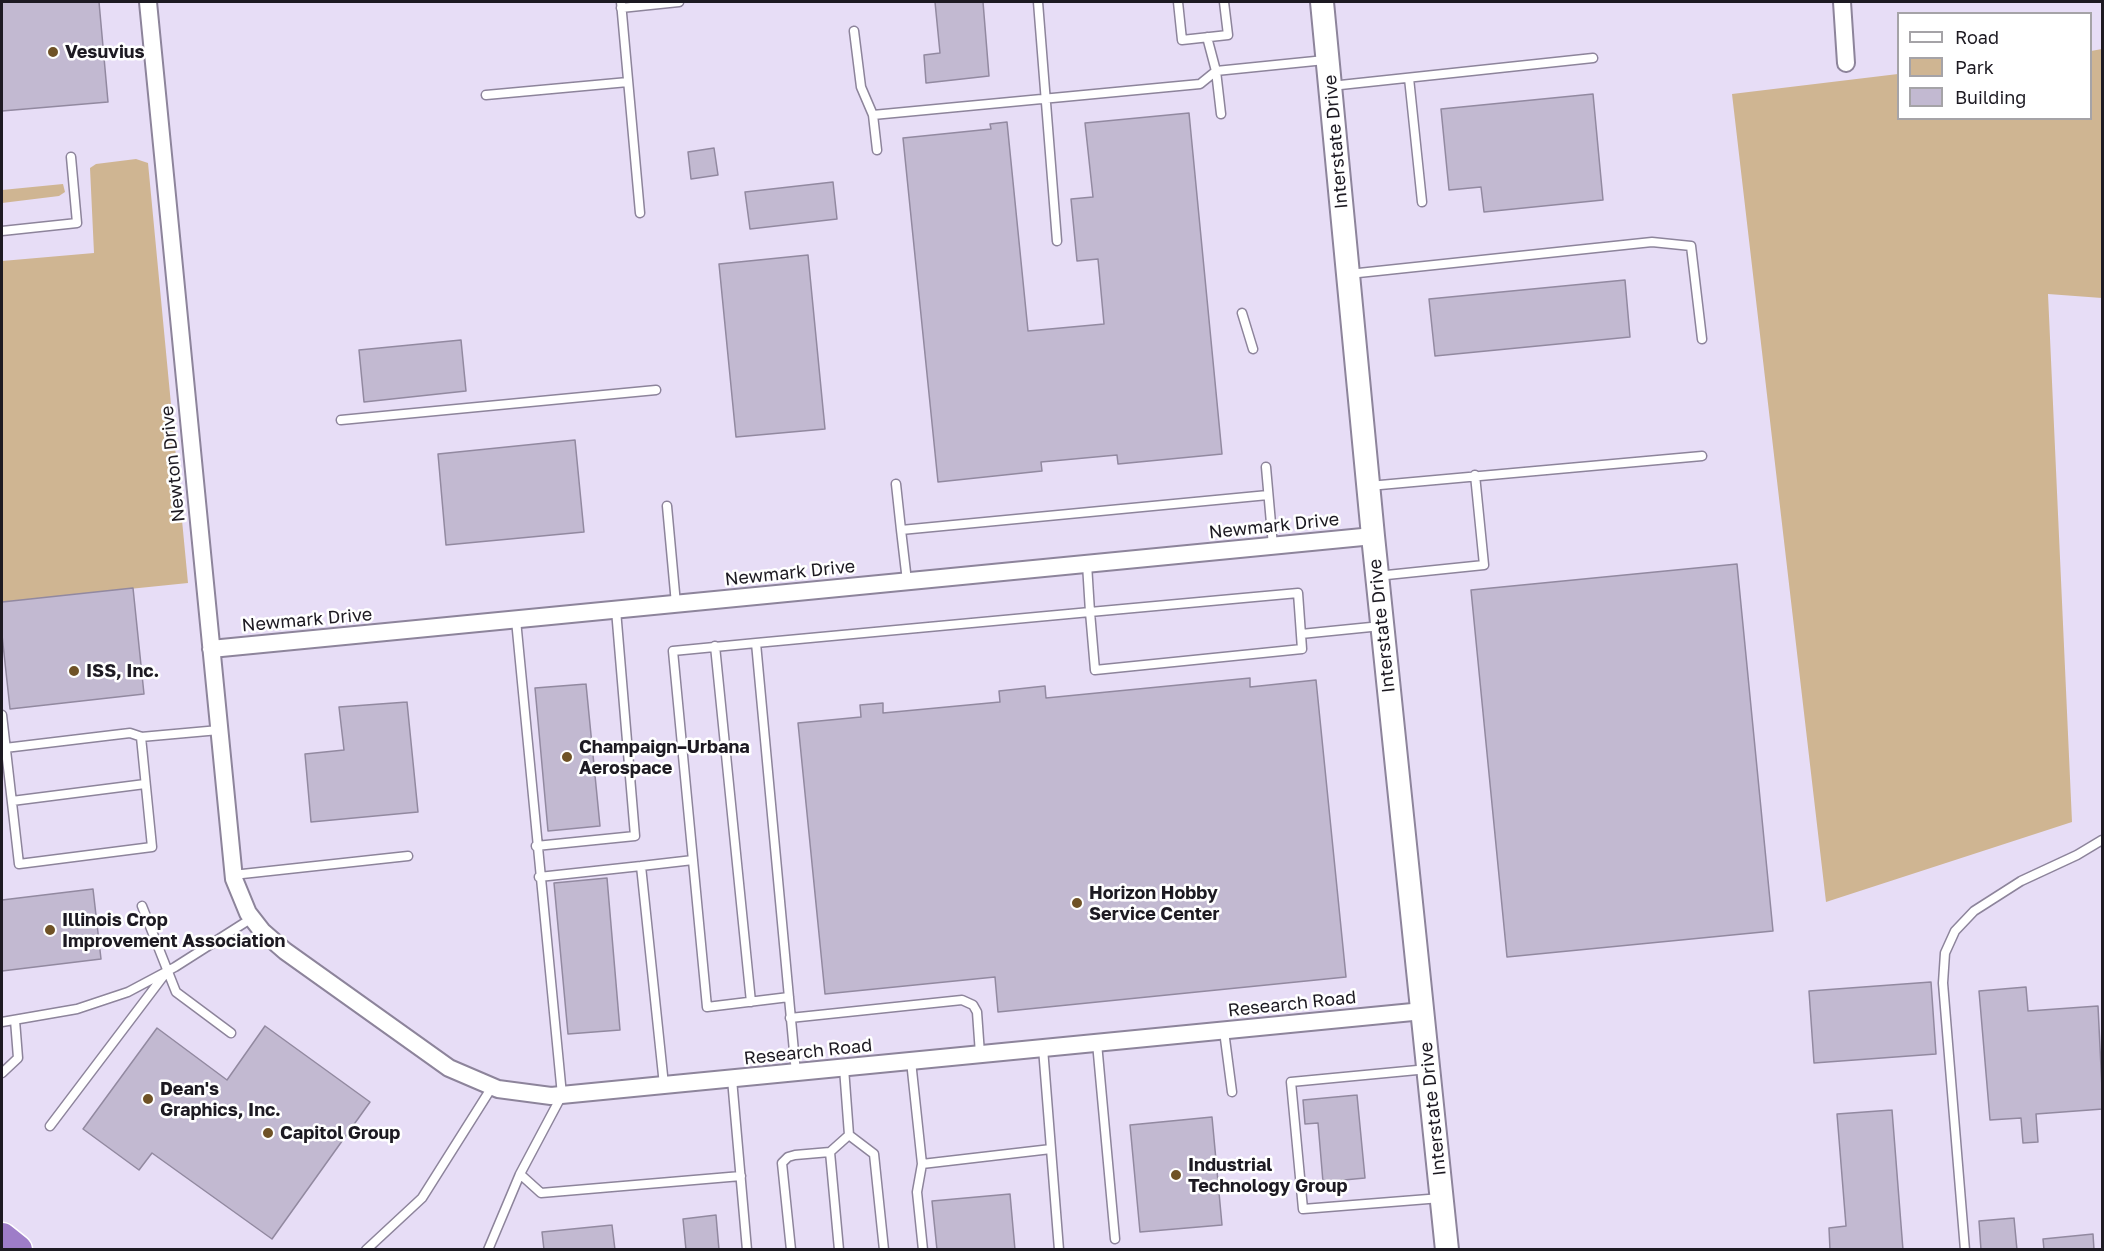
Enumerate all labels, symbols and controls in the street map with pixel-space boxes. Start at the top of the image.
legend [1897,12,2092,120]
text: Road [1955,26,1999,48]
place label: Vesuvius [65,41,145,63]
marker: Vesuvius [46,45,60,59]
text: Park [1955,56,1994,78]
street label: Interstate Drive [1319,74,1353,210]
text: Building [1955,86,2026,108]
street label: Newton Drive [156,405,190,523]
street label: Newmark Drive [1208,508,1340,544]
street label: Newmark Drive [724,555,856,591]
street label: Interstate Drive [1364,558,1400,694]
street label: Newmark Drive [241,604,373,636]
place label: ISS, Inc. [86,660,159,682]
marker: ISS, Inc. [67,664,81,678]
place label: Champaign–Urbana Aerospace [579,736,750,778]
marker: Champaign–Urbana Aerospace [560,750,574,764]
place label: Horizon Hobby Service Center [1089,882,1219,924]
marker: Horizon Hobby Service Center [1070,896,1084,910]
place label: Illinois Crop Improvement Association [62,909,285,952]
marker: Illinois Crop Improvement Association [43,923,57,937]
street label: Research Road [1227,987,1357,1021]
street label: Research Road [743,1035,873,1069]
street label: Interstate Drive [1415,1041,1451,1177]
place label: Dean's Graphics, Inc. [160,1078,281,1120]
marker: Dean's Graphics, Inc. [141,1092,155,1106]
place label: Capitol Group [280,1122,400,1144]
marker: Capitol Group [261,1126,275,1140]
place label: Industrial Technology Group [1188,1154,1347,1196]
marker: Industrial Technology Group [1169,1168,1183,1182]

